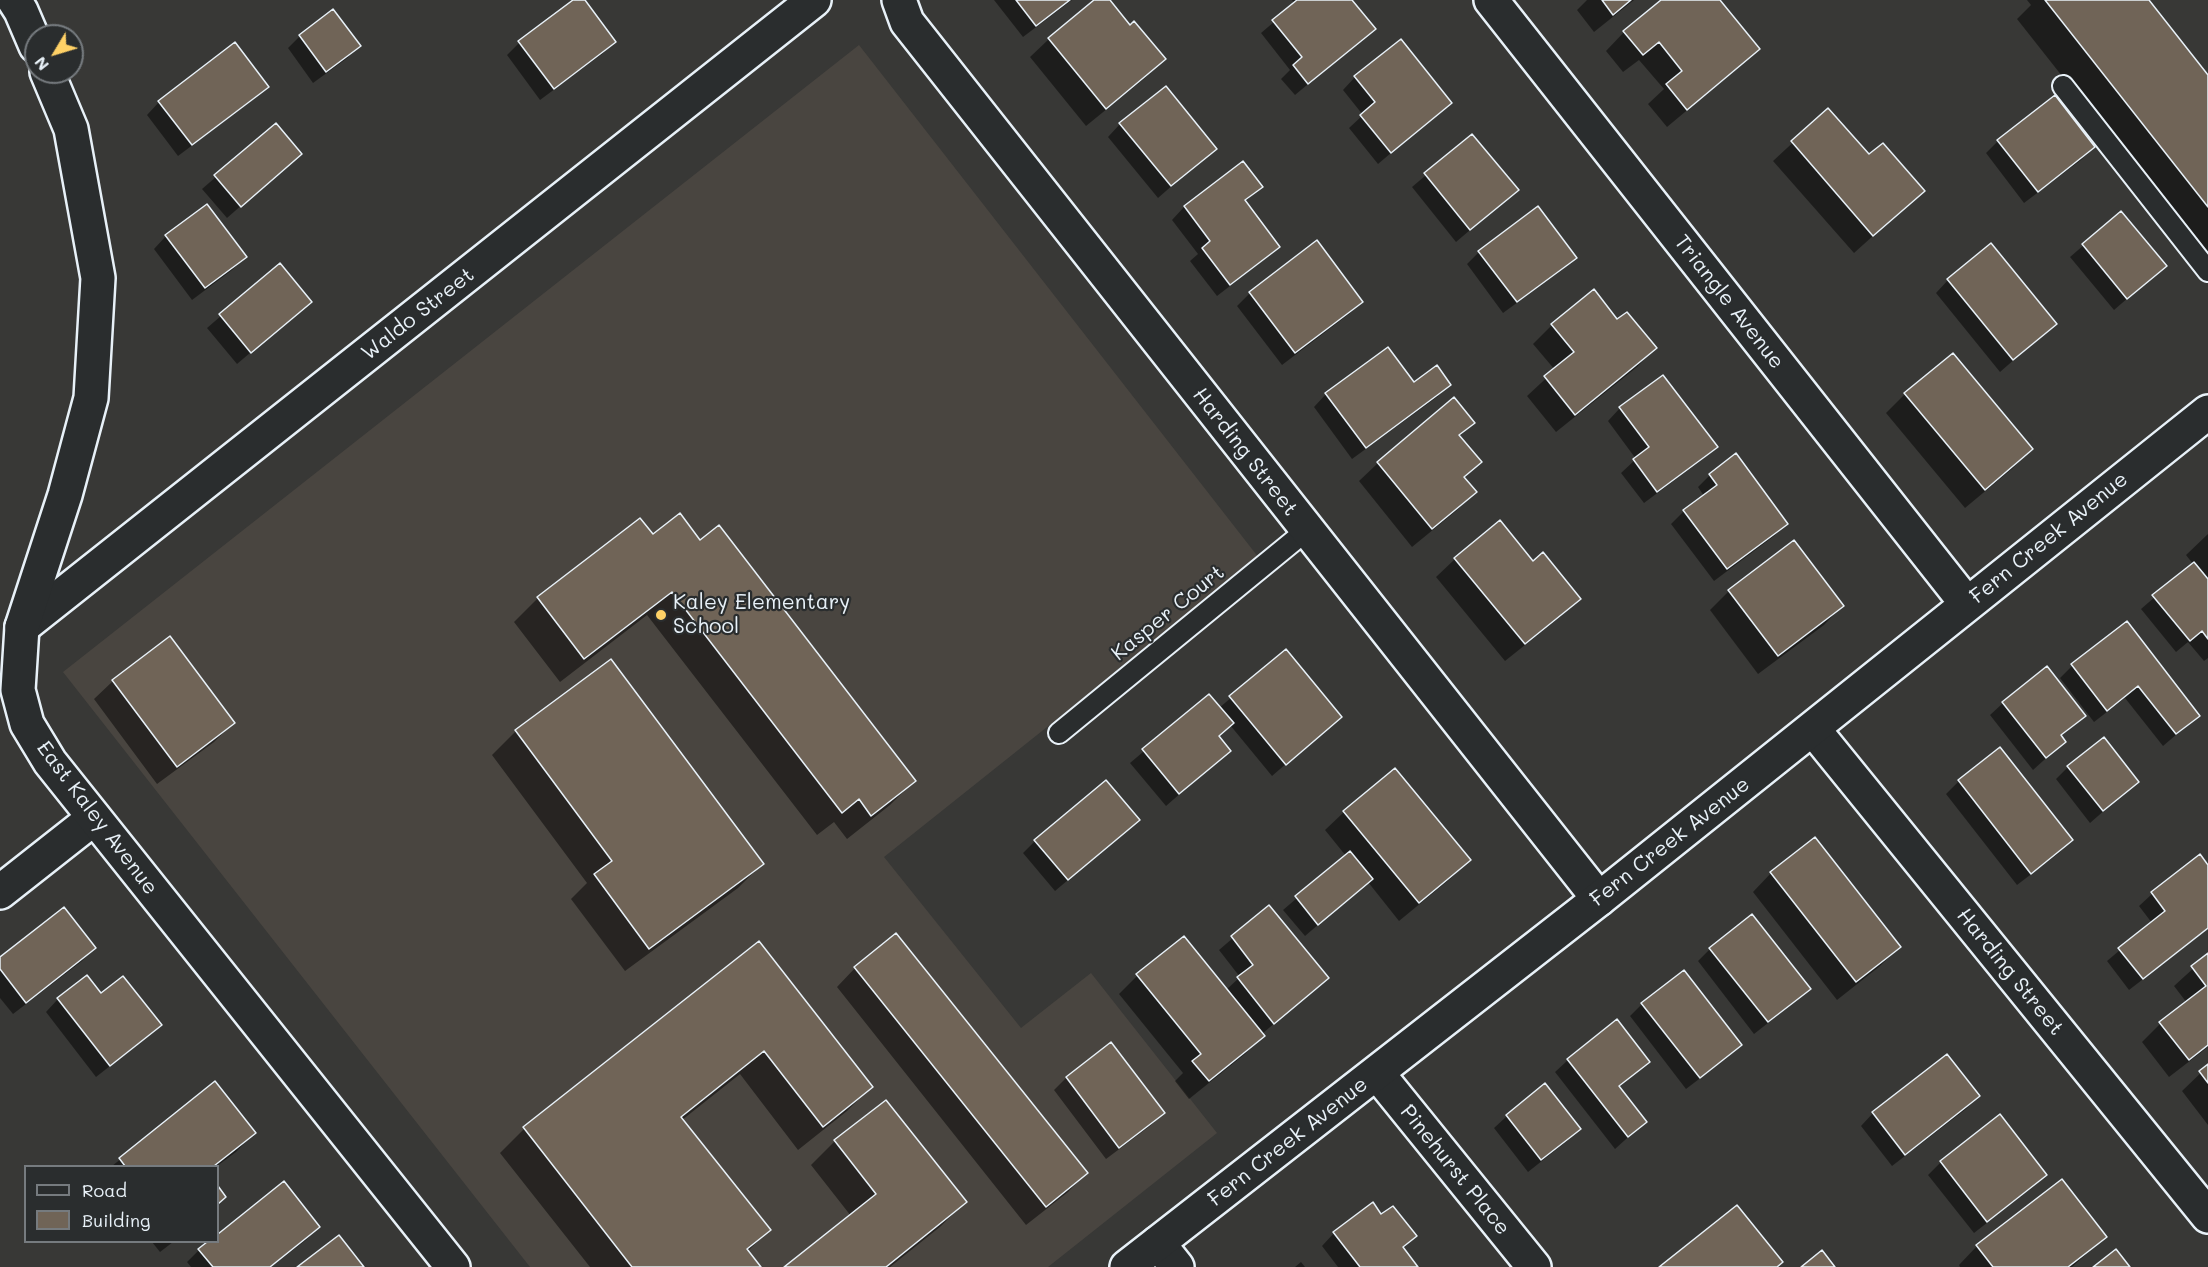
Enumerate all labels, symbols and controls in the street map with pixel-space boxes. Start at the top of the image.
north arrow [24,24,84,84]
text: N [29,53,53,75]
street label: Triangle Avenue [1669,230,1789,374]
street label: Waldo Street [357,262,479,366]
street label: Harding Street [1187,383,1303,521]
street label: Fern Creek Avenue [1965,467,2133,609]
street label: Kasper Court [1106,560,1230,666]
place label: Kaley Elementary School [673,590,850,640]
marker: Kaley Elementary School [654,608,668,622]
street label: East Kaley Avenue [31,736,163,900]
street label: Fern Creek Avenue [1585,772,1755,912]
street label: Harding Street [1951,904,2069,1040]
street label: Fern Creek Avenue [1203,1072,1373,1212]
street label: Pinehurst Place [1395,1100,1515,1240]
legend [24,1165,219,1243]
text: Road [82,1178,127,1202]
text: Building [82,1208,150,1232]

